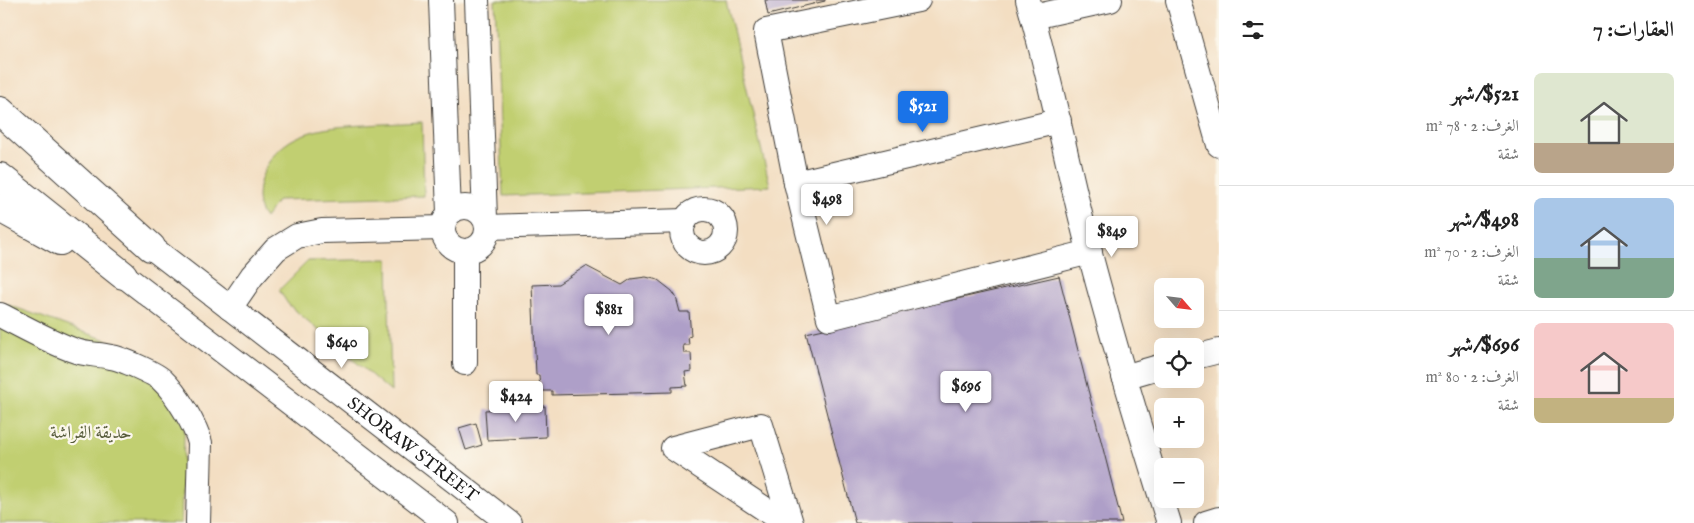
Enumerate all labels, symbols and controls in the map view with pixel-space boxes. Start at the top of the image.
icon: filters [1239,16,1267,44]
text: العقارات: 7 [1593,17,1674,44]
text: $521/شهر [1451,81,1519,108]
pin: $521 [893,90,953,133]
icon: home [1574,93,1634,153]
text: $521 [909,97,937,117]
text: الغرف: 2 · 78 m² [1426,117,1519,137]
text: شقة [1498,145,1519,165]
pin: $498 [797,184,857,226]
text: $498 [812,190,842,210]
text: $498/شهر [1448,207,1519,234]
pin: $849 [1082,216,1142,258]
icon: home [1574,218,1634,278]
text: $849 [1097,222,1127,242]
text: الغرف: 2 · 70 m² [1424,243,1519,263]
text: شقة [1498,271,1519,291]
north arrow [1154,278,1204,328]
map controls [1154,278,1204,508]
pin: $881 [579,294,639,336]
text: $881 [595,300,623,320]
pin: $640 [312,326,372,369]
text: $696/شهر [1449,332,1519,359]
text: $640 [326,333,358,353]
button: locate [1154,338,1204,388]
icon: home [1574,343,1634,403]
text: الغرف: 2 · 80 m² [1425,368,1519,388]
pin: $696 [936,370,996,413]
text: $696 [951,377,981,397]
pin: $424 [486,380,546,423]
text: $424 [500,387,532,407]
street label: SHORAW STREET [342,393,482,508]
text: شقة [1498,396,1519,416]
button: + [1154,398,1204,448]
park label: حديقة الفراشة [50,422,132,445]
button: − [1154,458,1204,508]

